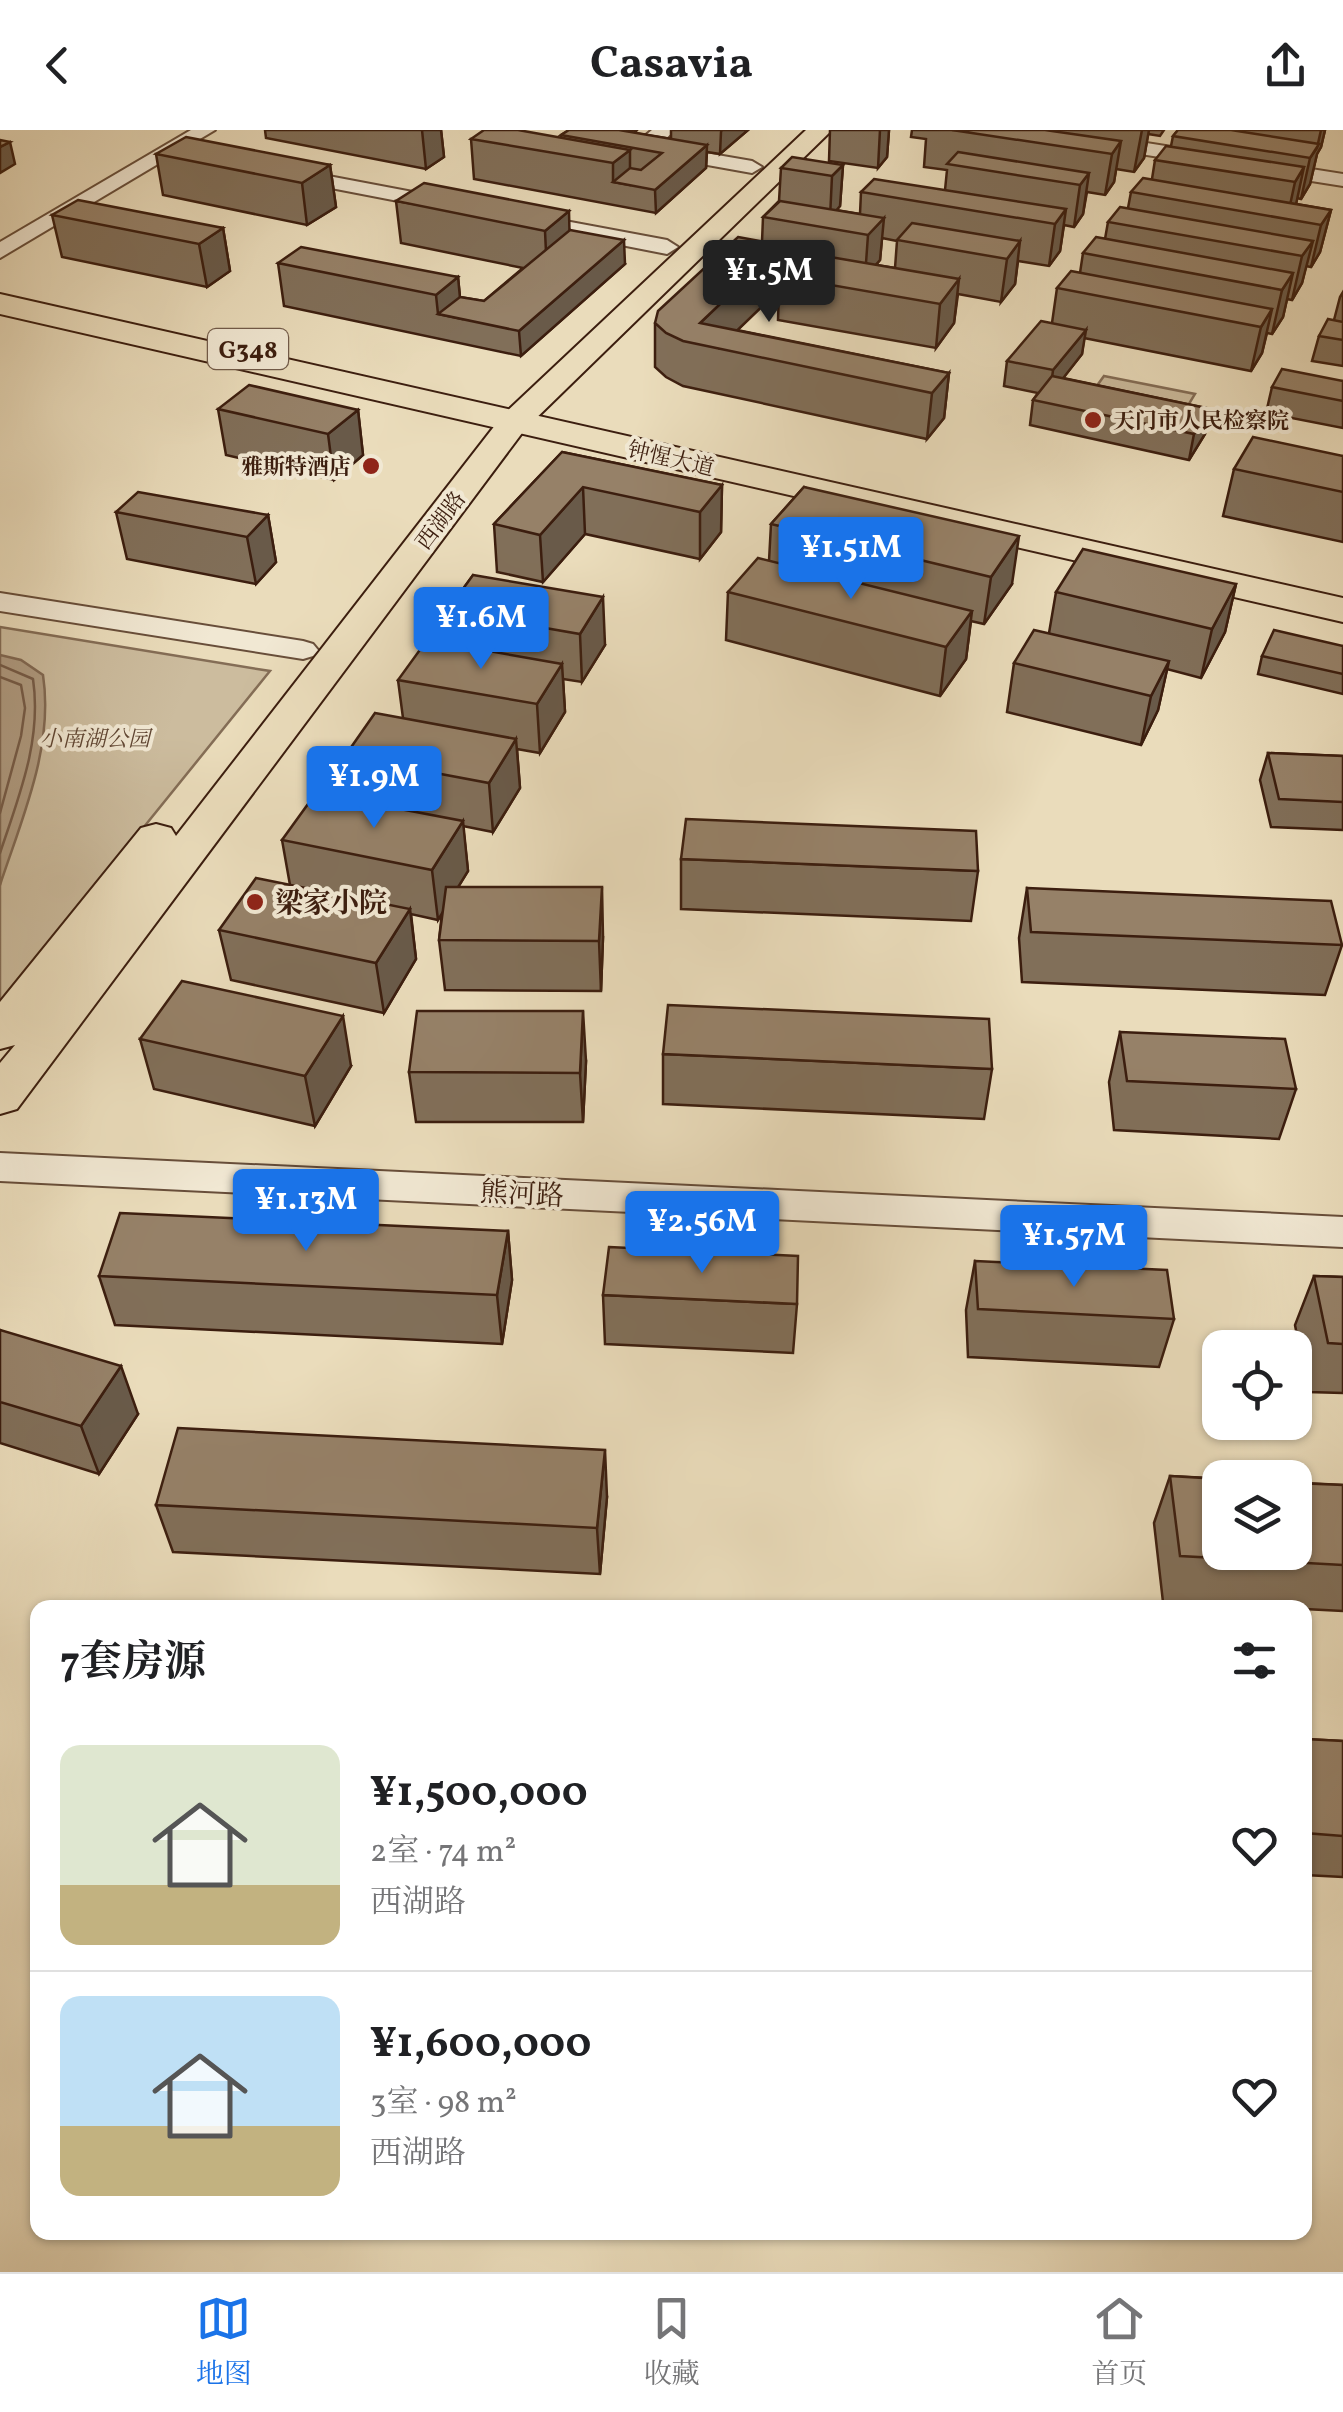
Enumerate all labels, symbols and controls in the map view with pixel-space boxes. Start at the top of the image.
text: Casavia [590,34,753,97]
icon: back [30,38,85,93]
icon: share [1258,38,1313,93]
pin: ¥1.5M [699,240,839,325]
text: ¥1.5M [725,250,813,294]
road number: G348 [208,329,288,369]
place label: 天门市人民检察院 [1113,407,1289,438]
marker: 天门市人民检察院 [1082,409,1104,431]
street label: 钟惺大道 [624,435,717,485]
place label: 雅斯特酒店 [241,453,351,484]
marker: 雅斯特酒店 [360,455,382,477]
street label: 西湖路 [410,486,474,557]
pin: ¥1.51M [770,517,932,602]
text: ¥1.51M [800,527,902,571]
pin: ¥1.6M [411,587,551,672]
text: ¥1.6M [436,597,526,641]
park label: 小南湖公园 [40,725,153,756]
pin: ¥1.9M [304,746,444,831]
text: ¥1.9M [329,756,419,800]
place label: 梁家小院 [275,885,387,924]
marker: 梁家小院 [244,891,266,913]
pin: ¥1.13M [225,1169,387,1254]
street label: 熊河路 [479,1174,565,1217]
text: ¥1.13M [255,1179,357,1223]
pin: ¥2.56M [621,1191,783,1276]
text: ¥2.56M [647,1201,757,1245]
pin: ¥1.57M [993,1205,1155,1290]
text: ¥1.57M [1022,1215,1126,1259]
map controls [1202,1330,1312,1570]
button: locate [1202,1330,1312,1440]
button: layers [1202,1460,1312,1570]
icon: filters [1227,1633,1282,1688]
text: 7套房源 [60,1635,206,1694]
text: ¥1,500,000 [370,1765,588,1824]
icon: home [140,1785,260,1905]
icon: heart [1227,1818,1282,1873]
text: 2室 · 74 m² [370,1831,516,1875]
text: 西湖路 [370,1882,466,1926]
text: ¥1,600,000 [370,2016,591,2075]
icon: home [140,2036,260,2156]
icon: heart [1227,2069,1282,2124]
text: 3室 · 98 m² [370,2082,517,2126]
text: 西湖路 [370,2133,466,2177]
tab: 地图 [196,2291,252,2395]
tab: 收藏 [643,2291,699,2395]
tab: 首页 [1091,2291,1147,2395]

